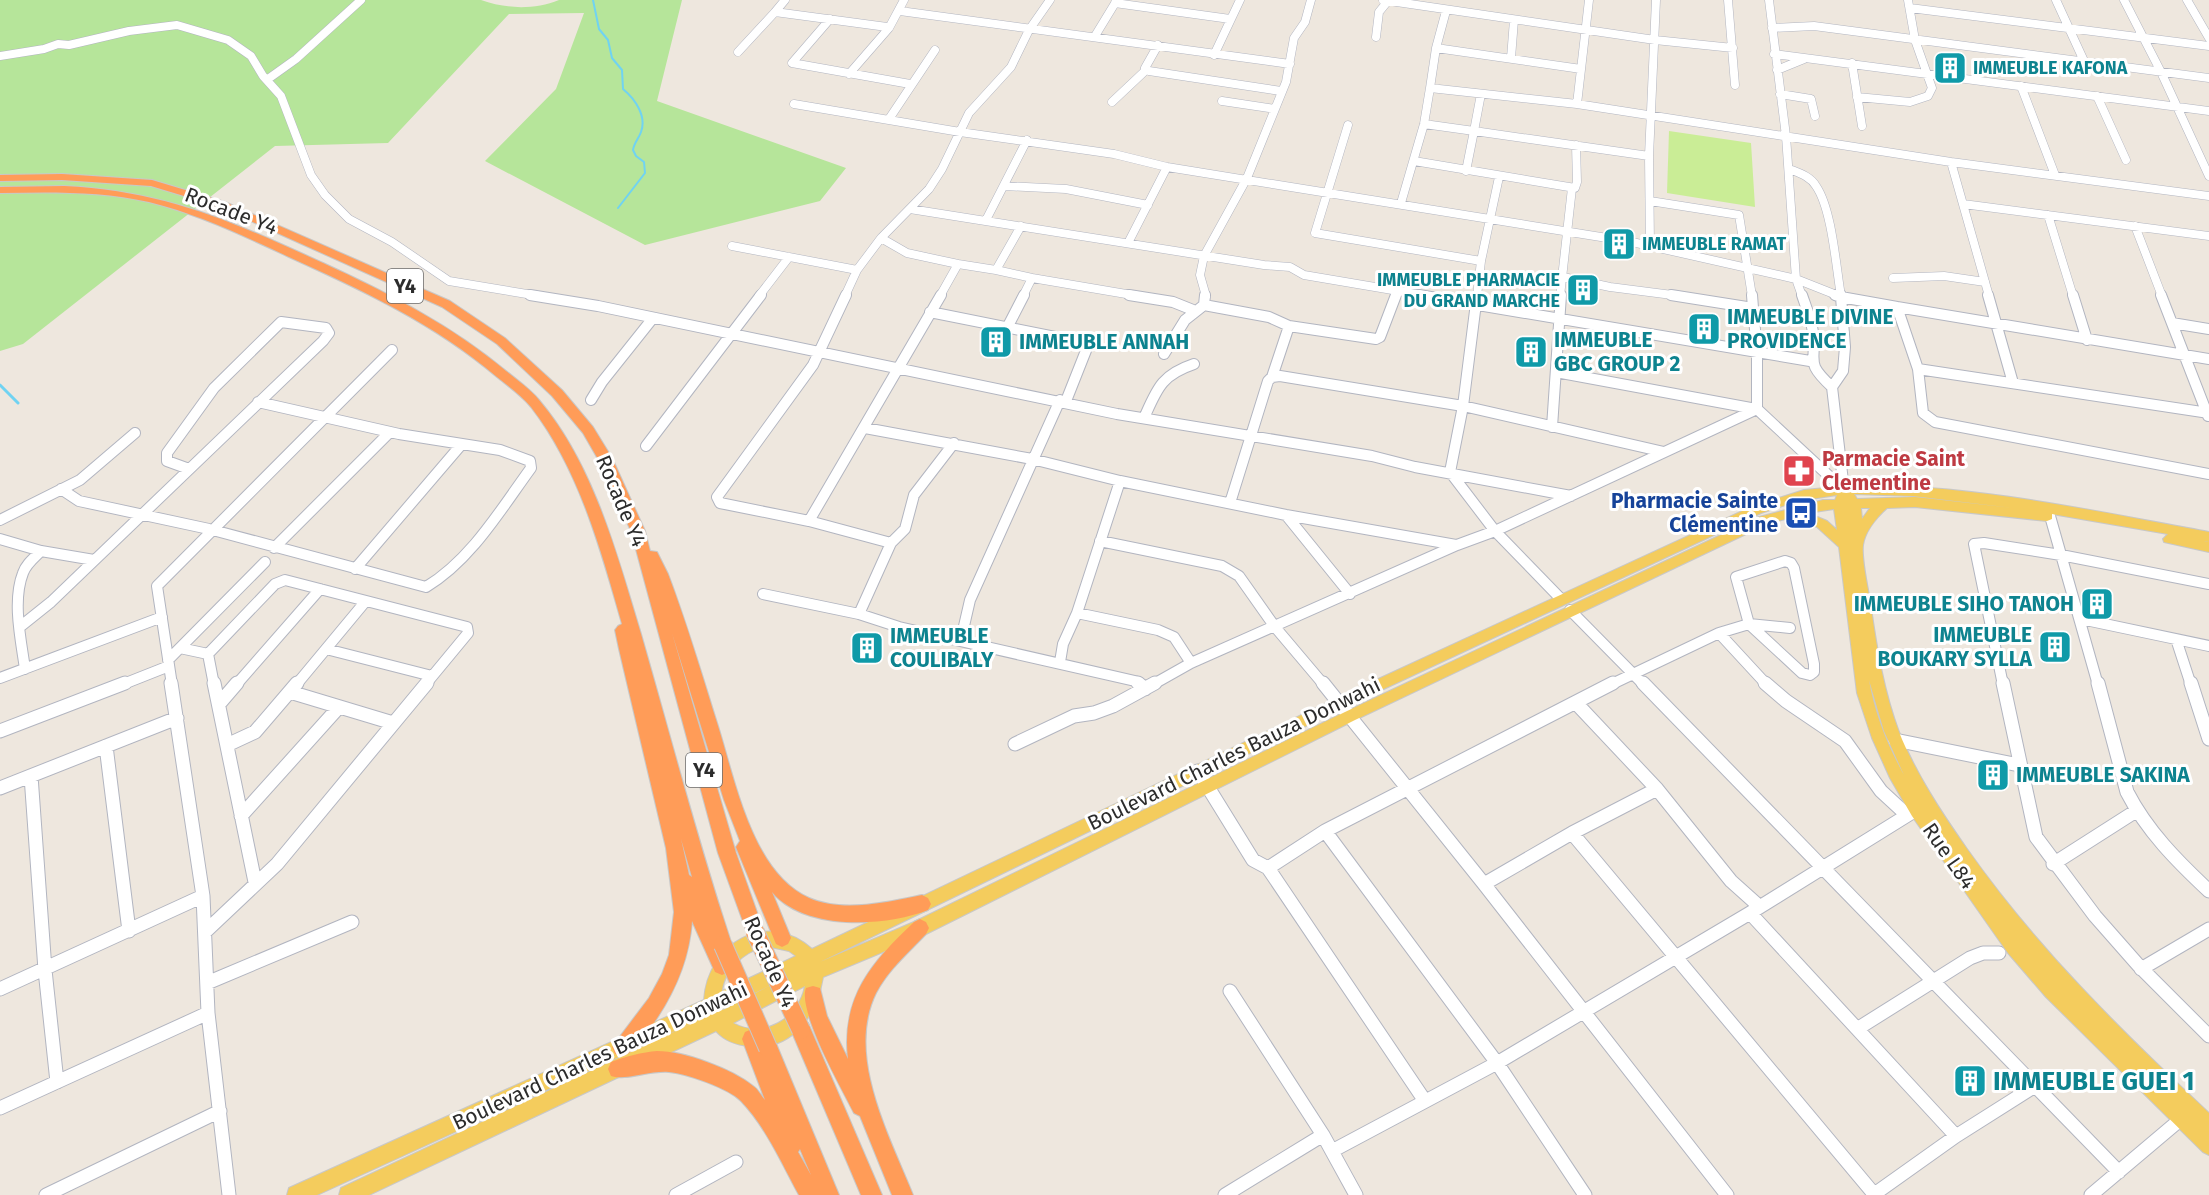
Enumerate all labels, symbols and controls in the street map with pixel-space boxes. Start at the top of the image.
building icon: IMMEUBLE KAFONA [1932,50,1968,86]
place label: IMMEUBLE KAFONA [1973,57,2128,79]
street label: Rocade Y4 [181,181,281,241]
building icon: IMMEUBLE RAMAT [1601,226,1637,262]
place label: IMMEUBLE RAMAT [1642,233,1786,255]
road number: Y4 [387,269,423,303]
place label: IMMEUBLE PHARMACIE DU GRAND MARCHE [1377,269,1560,312]
building icon: IMMEUBLE PHARMACIE DU GRAND MARCHE [1565,272,1601,308]
place label: IMMEUBLE DIVINE PROVIDENCE [1727,304,1894,354]
building icon: IMMEUBLE DIVINE PROVIDENCE [1686,311,1722,347]
building icon: IMMEUBLE ANNAH [978,324,1014,360]
place label: IMMEUBLE GBC GROUP 2 [1554,327,1681,377]
place label: IMMEUBLE ANNAH [1019,329,1189,355]
building icon: IMMEUBLE GBC GROUP 2 [1513,334,1549,370]
place label: Parmacie Saint Clementine [1822,446,1966,496]
street label: Rocade Y4 [590,451,652,551]
pharmacy icon: Parmacie Saint Clementine [1781,453,1817,489]
place label: Pharmacie Sainte Clémentine [1611,488,1778,538]
bus stop icon: Pharmacie Sainte Clémentine [1783,495,1819,531]
building icon: IMMEUBLE SIHO TANOH [2079,586,2115,622]
place label: IMMEUBLE SIHO TANOH [1854,591,2074,617]
place label: IMMEUBLE BOUKARY SYLLA [1877,622,2033,672]
place label: IMMEUBLE COULIBALY [890,623,994,673]
building icon: IMMEUBLE BOUKARY SYLLA [2037,629,2073,665]
building icon: IMMEUBLE COULIBALY [849,630,885,666]
street label: Boulevard Charles Bauza Donwahi [1083,672,1385,836]
road number: Y4 [686,753,722,787]
building icon: IMMEUBLE SAKINA [1975,757,2011,793]
place label: IMMEUBLE SAKINA [2016,762,2190,788]
street label: Rue L84 [1917,818,1981,894]
street label: Rocade Y4 [738,912,802,1012]
street label: Boulevard Charles Bauza Donwahi [448,976,752,1136]
building icon: IMMEUBLE GUEI 1 [1952,1063,1988,1099]
place label: IMMEUBLE GUEI 1 [1993,1066,2195,1097]

